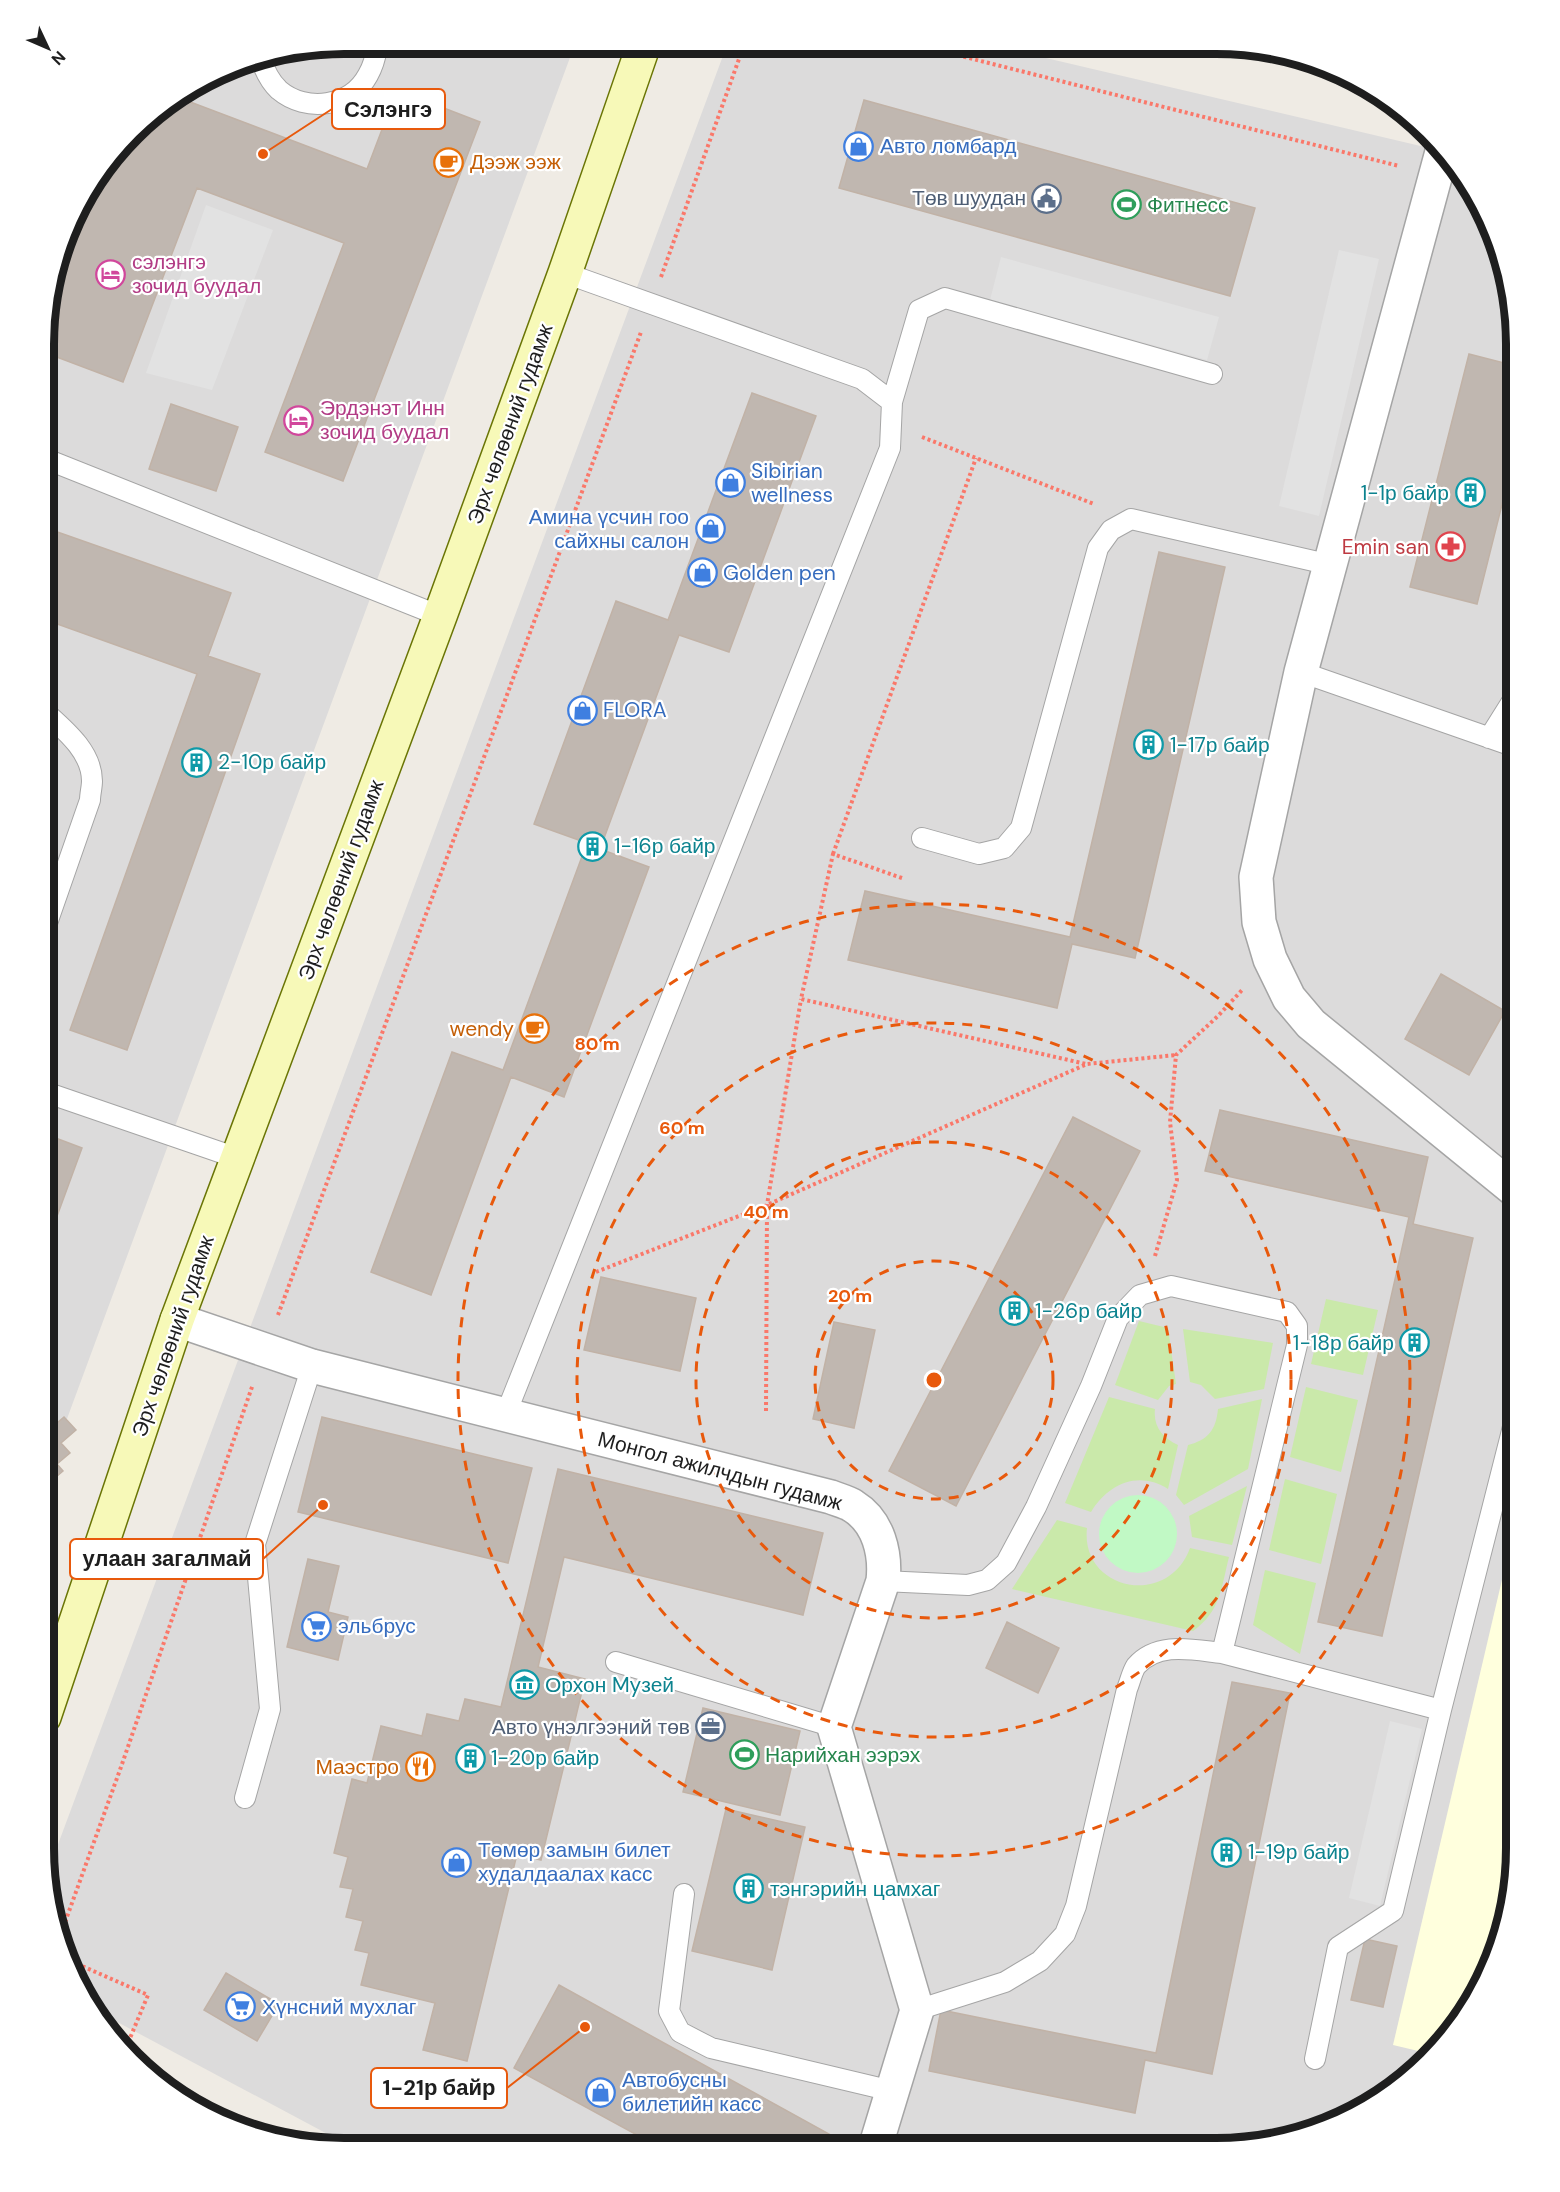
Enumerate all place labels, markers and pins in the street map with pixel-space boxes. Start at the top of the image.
callout: Сэлэнгэ [332,89,445,129]
shop icon: Авто ломбард [843,130,875,162]
place label: Авто ломбард [880,132,1016,160]
cafe icon: Дээж ээж [433,146,465,178]
place label: Дээж ээж [470,148,561,176]
public building icon: Төв шуудан [1031,182,1063,214]
place label: Төв шуудан [912,184,1026,212]
sports icon: Фитнесс [1110,189,1142,221]
place label: Фитнесс [1147,191,1229,219]
place label: сэлэнгэ зочид буудал [132,248,261,300]
hotel icon: сэлэнгэ зочид буудал [95,258,127,290]
place label: Эрдэнэт Инн зочид буудал [320,394,449,446]
hotel icon: Эрдэнэт Инн зочид буудал [283,404,315,436]
place label: Sibirian wellness [751,457,833,509]
shop icon: Sibirian wellness [714,467,746,499]
building icon: 1-1р байр [1454,477,1486,509]
place label: 1-1р байр [1361,479,1449,507]
place label: Амина үсчин гоо сайхны салон [529,503,689,555]
shop icon: Амина үсчин гоо сайхны салон [694,513,726,545]
pharmacy icon: Emin san [1434,531,1466,563]
place label: Emin san [1342,533,1429,561]
shop icon: Golden pen [686,557,718,589]
place label: Golden pen [723,559,836,587]
shop icon: FLORA [566,694,598,726]
place label: FLORA [603,696,667,724]
building icon: 1-17р байр [1133,729,1165,761]
place label: 1-17р байр [1170,731,1270,759]
building icon: 2-10р байр [181,746,213,778]
place label: 2-10р байр [218,748,326,776]
building icon: 1-16р байр [577,830,609,862]
place label: 1-16р байр [614,832,716,860]
cafe icon: wendy [519,1013,551,1045]
place label: wendy [450,1015,514,1043]
building icon: 1-26р байр [998,1295,1030,1327]
place label: 1-26р байр [1035,1297,1142,1325]
building icon: 1-18р байр [1399,1327,1431,1359]
place label: 1-18р байр [1293,1329,1394,1357]
centre of rings [924,1370,944,1390]
callout: улаан загалмай [70,1539,263,1579]
supermarket icon: эльбрус [301,1610,333,1642]
place label: эльбрус [338,1612,416,1640]
museum icon: Орхон Myзей [508,1669,540,1701]
place label: Орхон Myзей [545,1671,674,1699]
office icon: Авто үнэлгээний төв [695,1711,727,1743]
place label: Авто үнэлгээний төв [492,1713,690,1741]
sports icon: Нарийхан ээрэх [728,1739,760,1771]
place label: Нарийхан ээрэх [765,1741,921,1769]
building icon: 1-20р байр [454,1742,486,1774]
place label: 1-20р байр [491,1744,599,1772]
restaurant icon: Маэстро [404,1751,436,1783]
place label: Маэстро [315,1753,399,1781]
place label: Төмөр замын билет худалдаалах касс [478,1836,671,1888]
building icon: 1-19р байр [1211,1836,1243,1868]
place label: 1-19р байр [1248,1838,1350,1866]
shop icon: Төмөр замын билет худалдаалах касс [441,1846,473,1878]
building icon: тэнгэрийн цамхаг [733,1873,765,1905]
place label: тэнгэрийн цамхаг [770,1875,941,1903]
supermarket icon: Хүнсний мухлаг [225,1991,257,2023]
place label: Хүнсний мухлаг [262,1993,417,2021]
place label: Автобусны билетийн касс [622,2066,762,2118]
callout: 1-21р байр [371,2068,507,2108]
shop icon: Автобусны билетийн касс [585,2076,617,2108]

